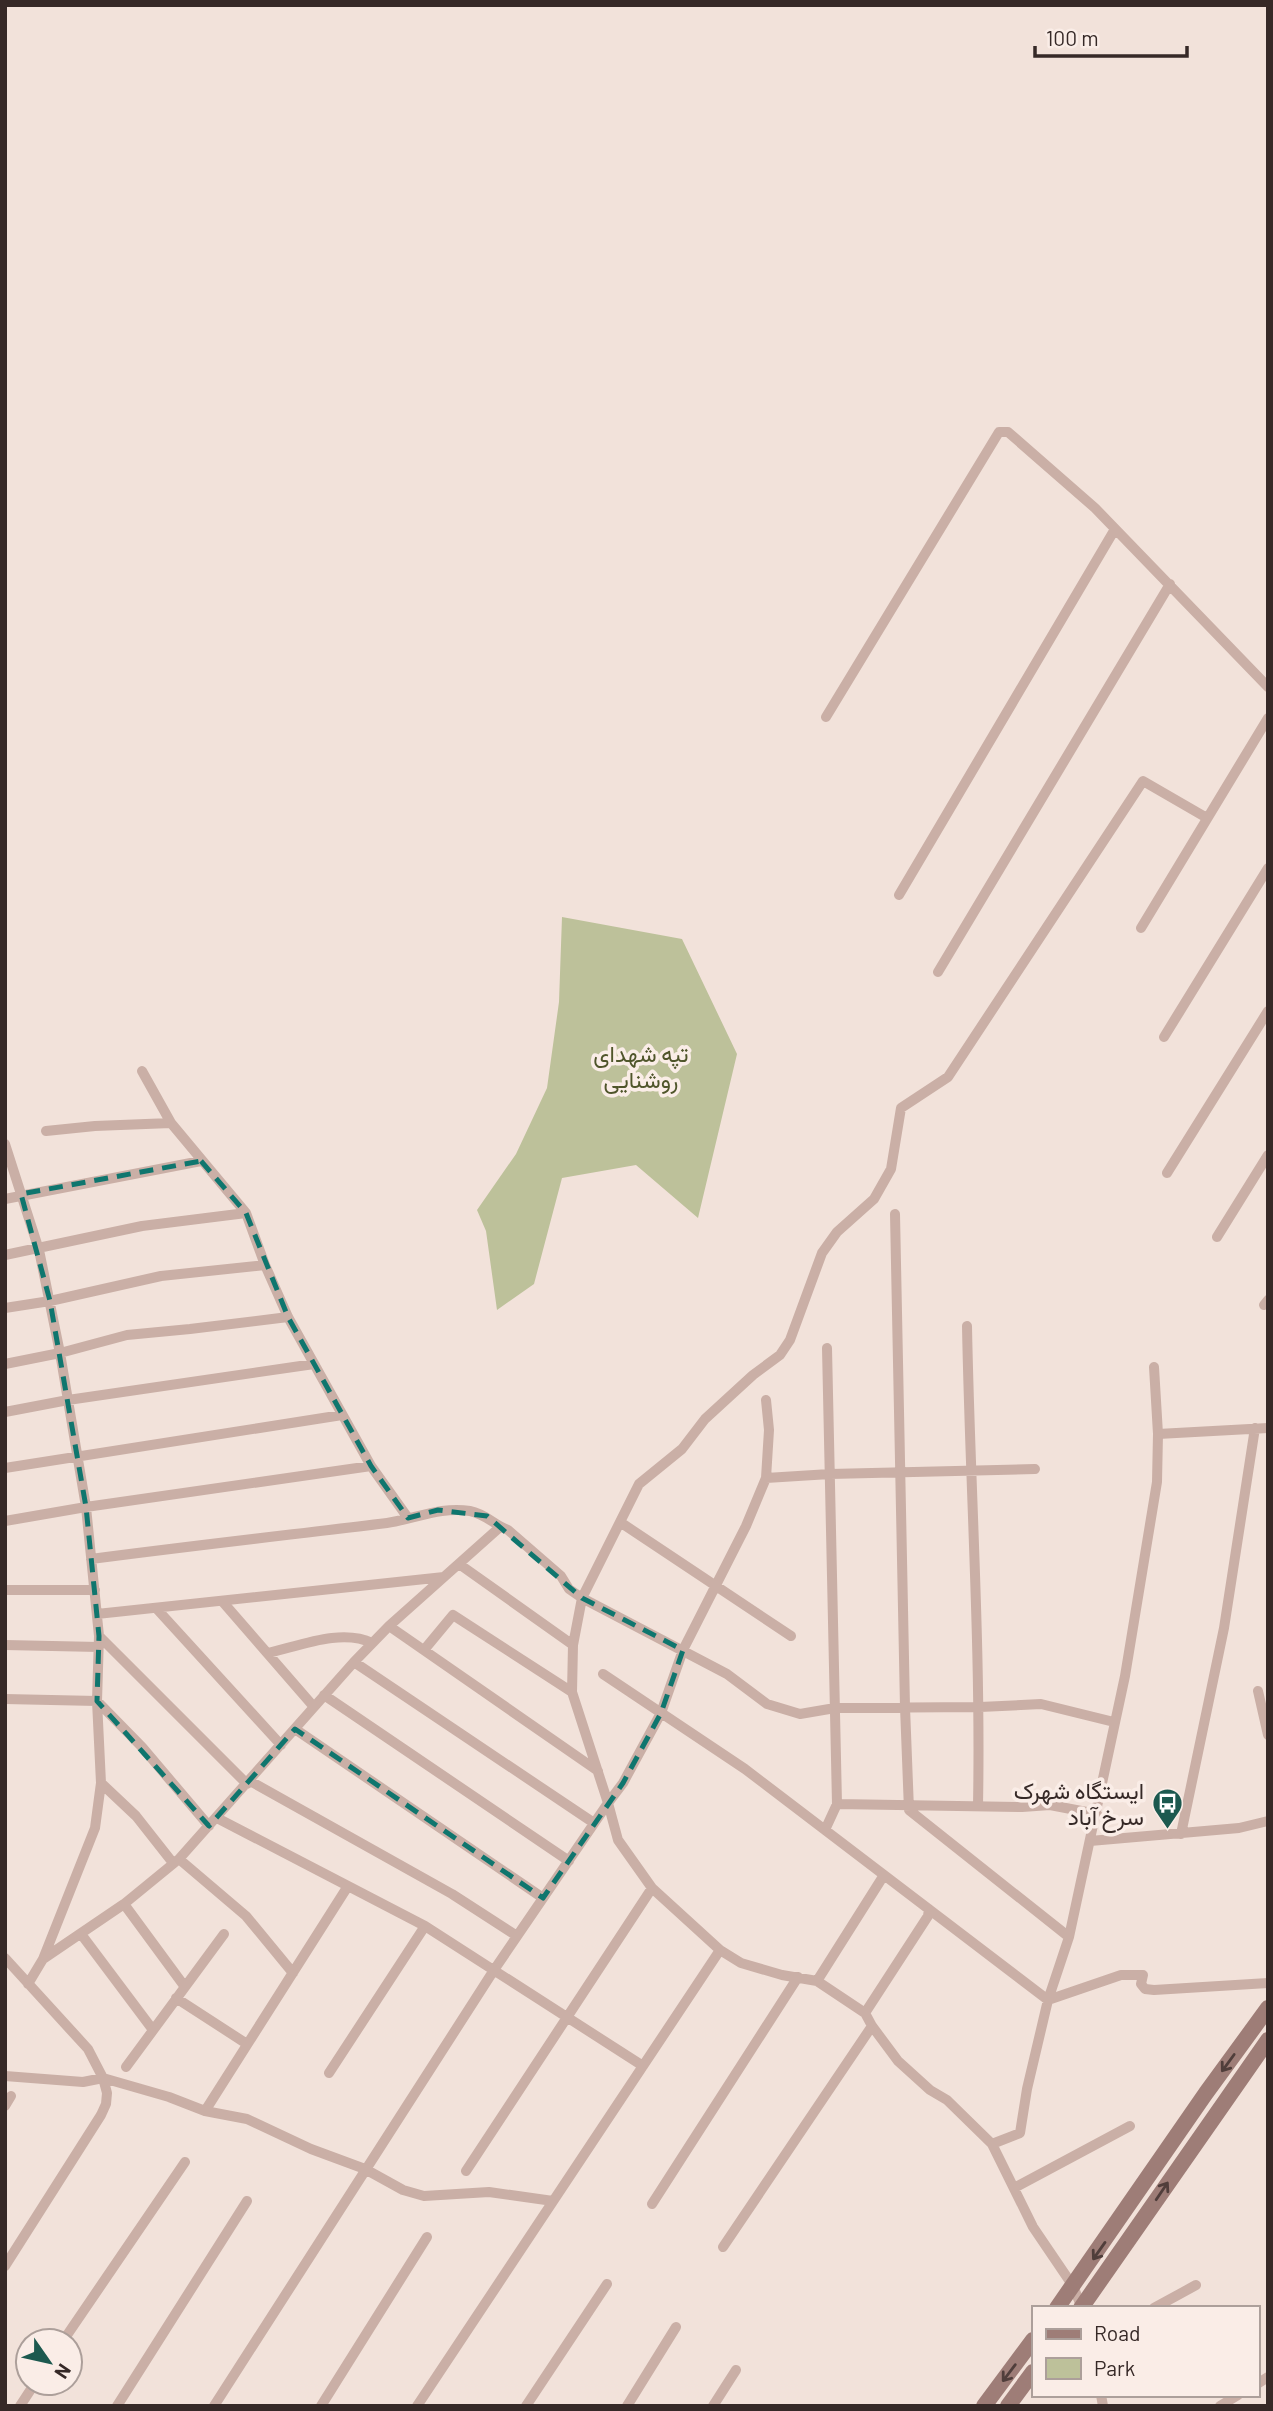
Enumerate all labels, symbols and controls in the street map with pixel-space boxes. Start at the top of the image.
scale bar [1035,14,1187,58]
text: 100 m [1046,25,1099,50]
park label: تپه شهدای روشنایی [593,1039,689,1095]
place label: ایستگاه شهرک سرخ آباد [1014,1776,1144,1833]
bus stop icon: ایستگاه شهرک سرخ آباد [1150,1787,1184,1831]
one-way arrow [1220,2053,1235,2072]
one-way arrow [1155,2182,1169,2201]
one-way arrow [1092,2241,1106,2260]
legend [1032,2306,1259,2397]
text: Road [1094,2320,1140,2345]
north arrow [14,2327,84,2397]
text: Park [1094,2355,1135,2380]
text: N [50,2360,77,2383]
one-way arrow [1001,2363,1016,2382]

